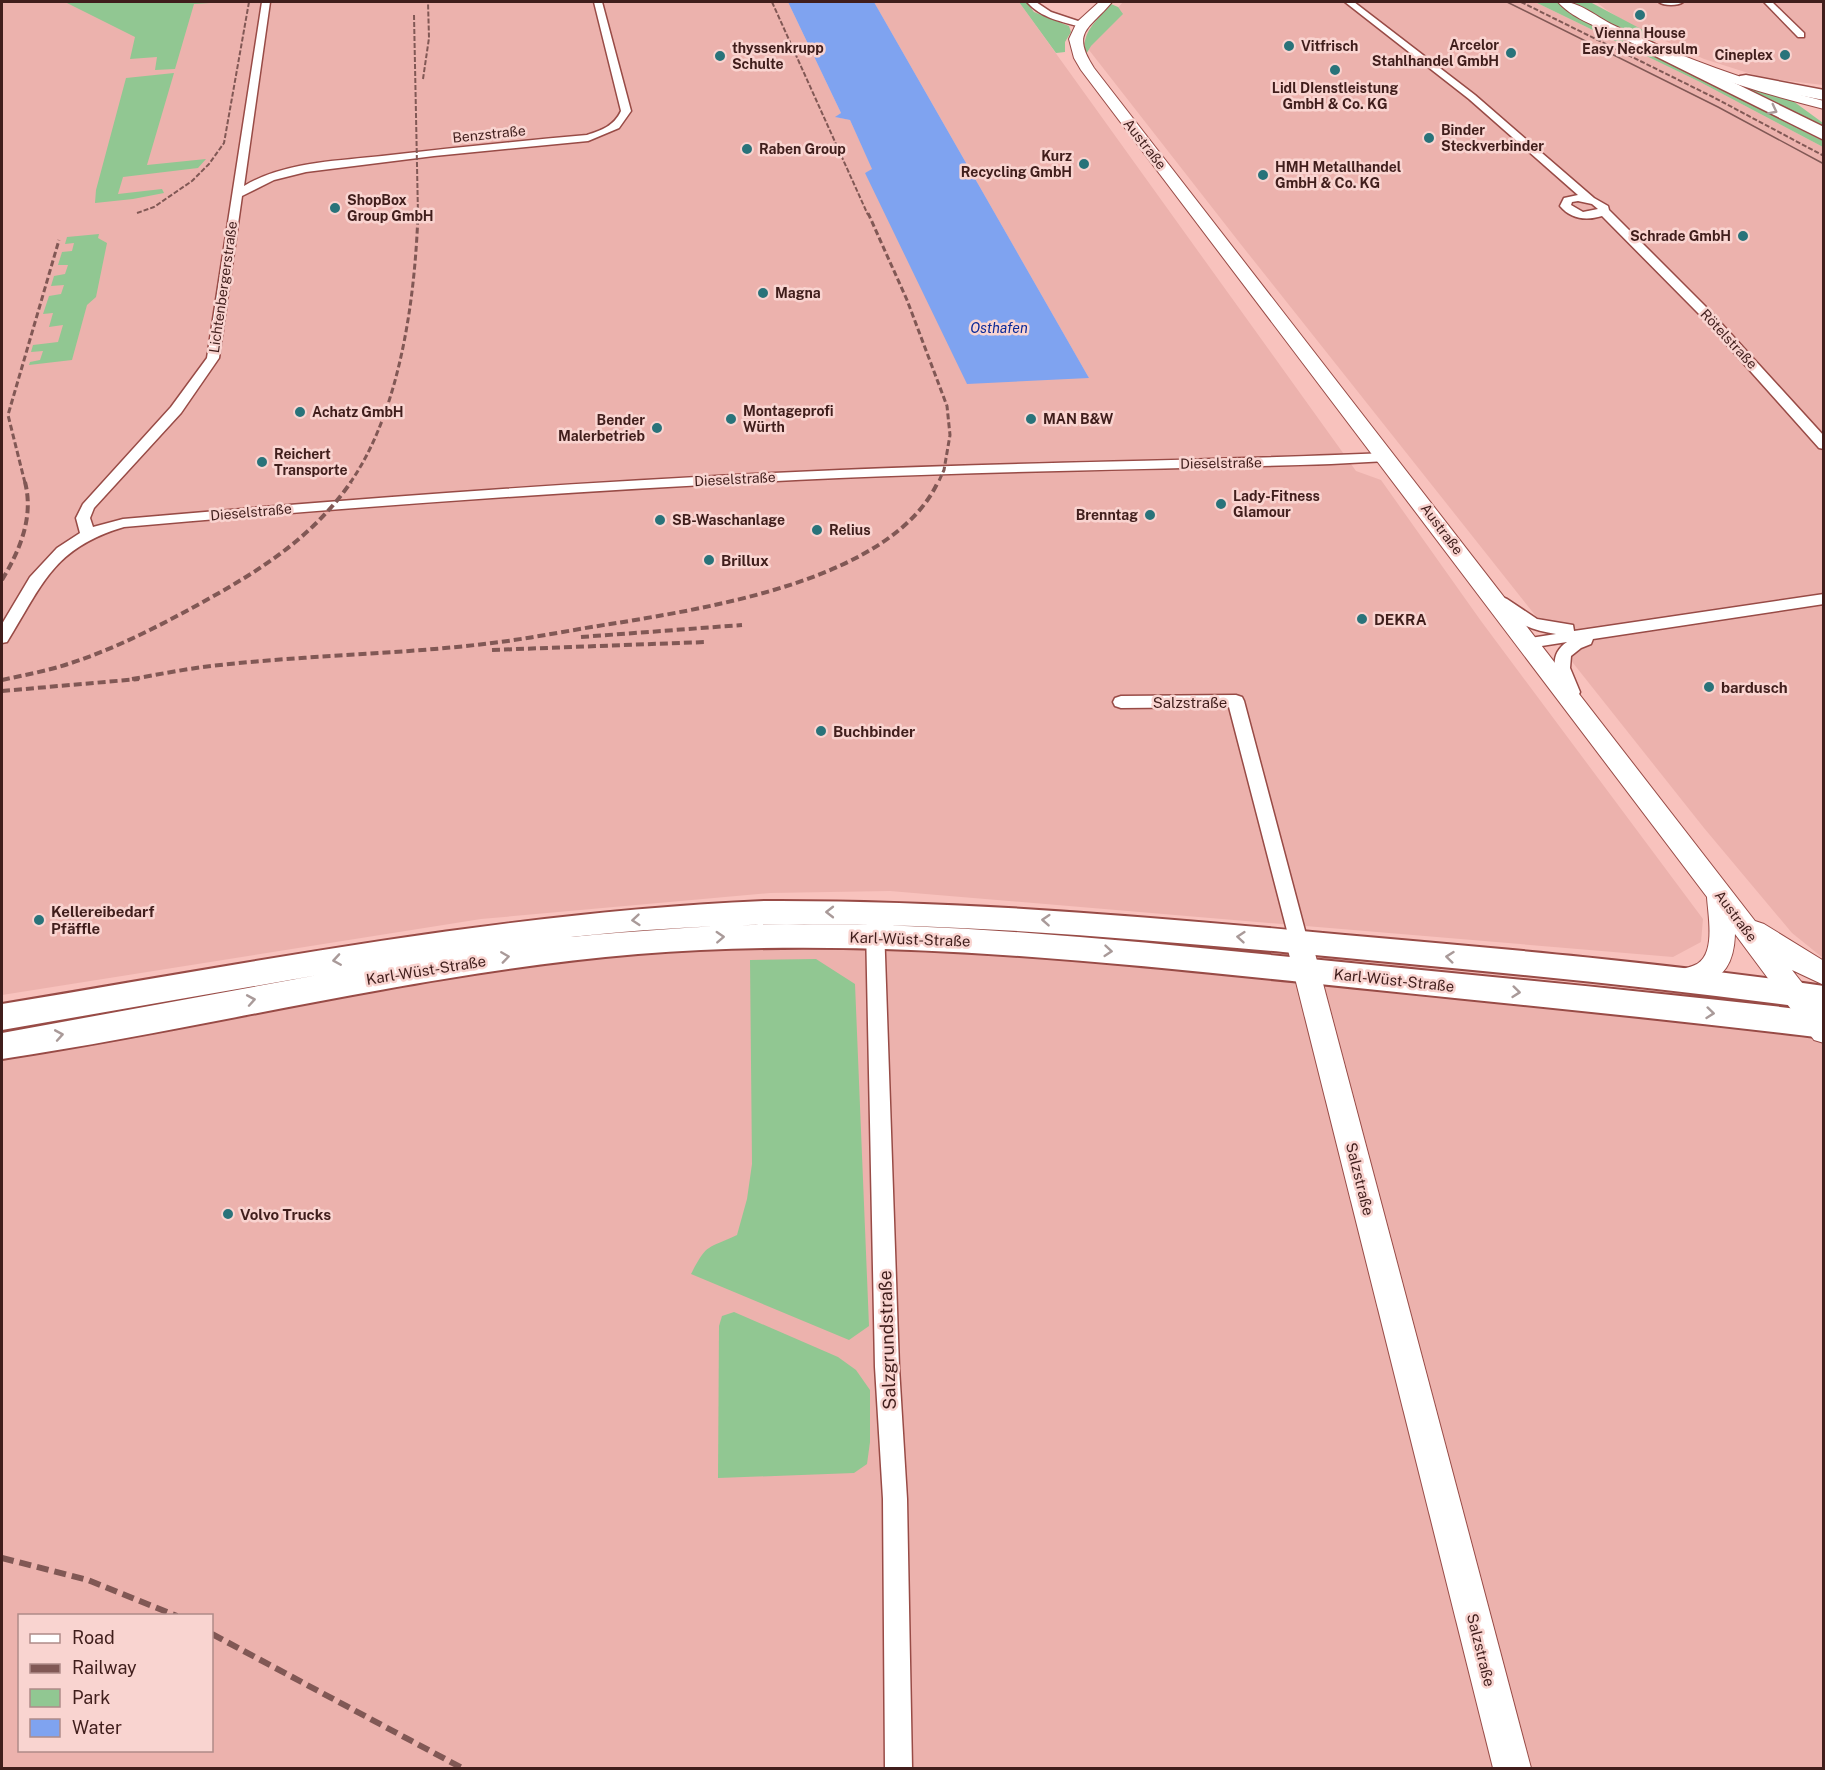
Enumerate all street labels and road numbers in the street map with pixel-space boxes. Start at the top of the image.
street label: Austraße [1120,116,1170,172]
street label: Benzstraße [452,122,527,146]
street label: Lichtenbergerstraße [206,220,240,354]
street label: Rötelstraße [1697,306,1761,372]
street label: Dieselstraße [1180,454,1262,472]
street label: Dieselstraße [694,469,776,489]
street label: Dieselstraße [210,500,292,524]
street label: Austraße [1418,500,1466,558]
street label: Salzstraße [1153,694,1227,711]
street label: Austraße [1712,887,1760,945]
street label: Karl-Wüst-Straße [849,928,971,950]
street label: Karl-Wüst-Straße [365,952,487,988]
street label: Karl-Wüst-Straße [1333,965,1455,995]
street label: Salzstraße [1343,1141,1377,1217]
street label: Salzgrundstraße [874,1270,900,1410]
street label: Salzstraße [1464,1612,1498,1688]

